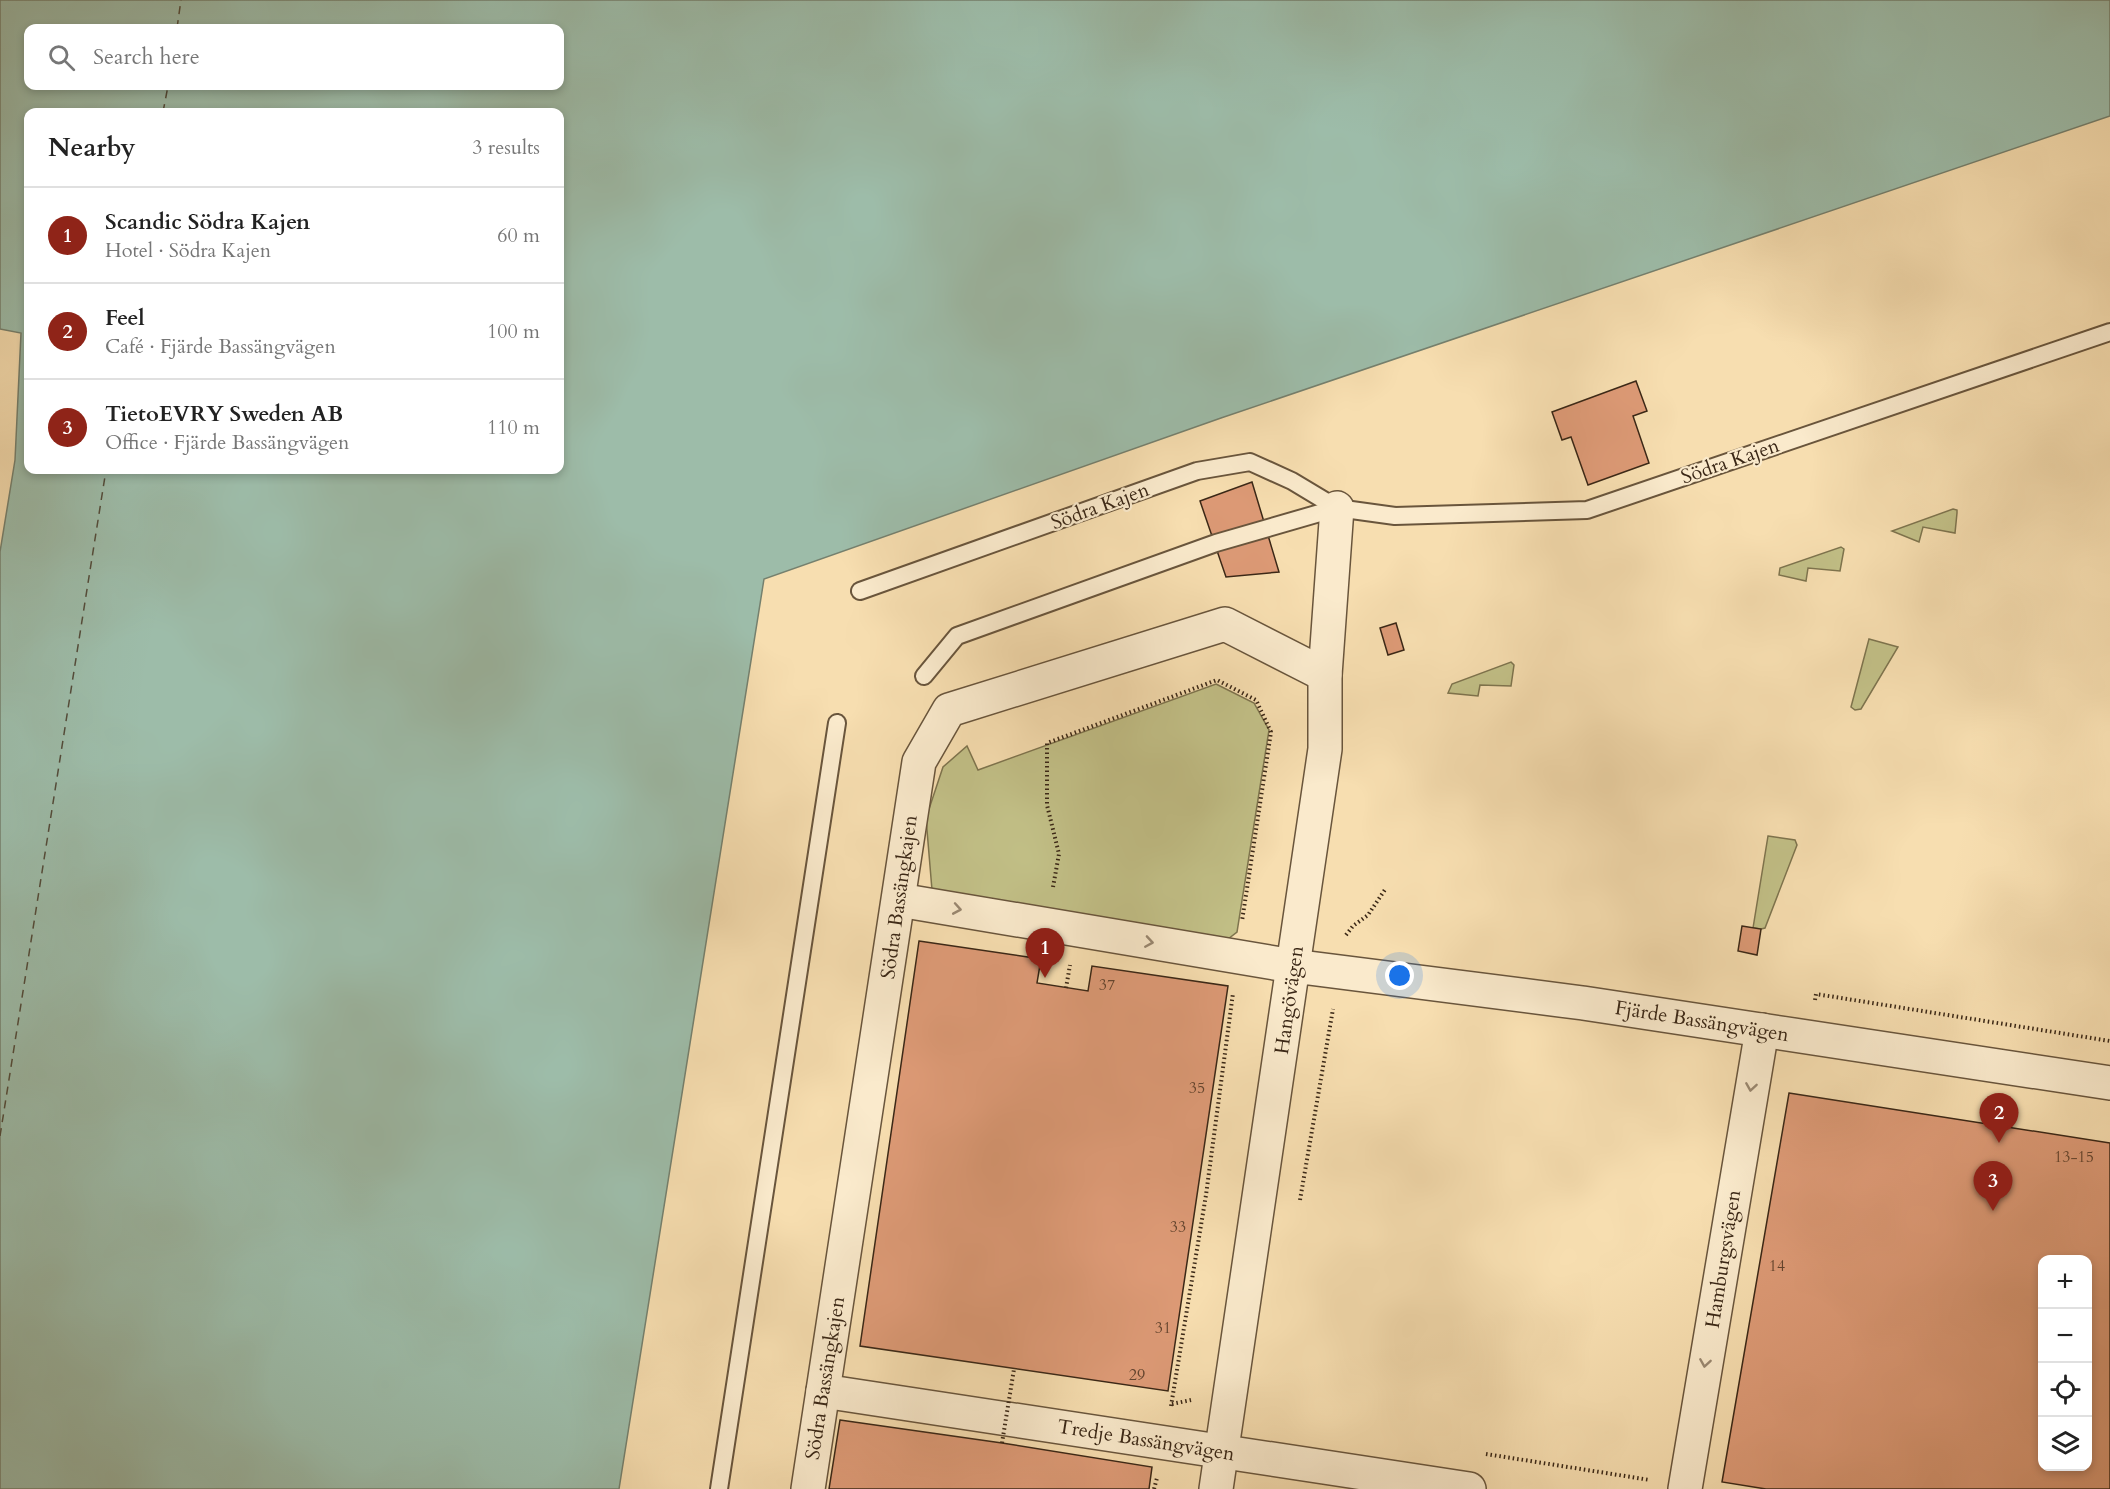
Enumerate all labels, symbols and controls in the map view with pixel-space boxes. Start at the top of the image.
search box [24,24,564,90]
icon: search [45,41,78,74]
text: Search here [93,42,200,72]
text: Nearby [48,130,136,165]
text: 3 results [472,134,540,161]
text: Scandic Södra Kajen [105,207,310,237]
text: 1 [62,222,73,249]
text: 60 m [497,222,540,249]
text: Hotel · Södra Kajen [105,237,271,264]
text: Feel [105,303,145,333]
text: 2 [62,318,73,345]
text: 100 m [487,318,540,345]
text: Café · Fjärde Bassängvägen [105,333,336,360]
text: TietoEVRY Sweden AB [105,399,343,429]
text: 3 [62,414,73,441]
text: 110 m [487,414,540,441]
text: Office · Fjärde Bassängvägen [105,429,349,456]
street label: Södra Kajen [1677,431,1783,490]
street label: Södra Kajen [1047,476,1153,536]
street label: Södra Bassängkajen [874,813,924,981]
one-way arrow [952,903,961,915]
pin: 1 [1026,928,1064,978]
one-way arrow [1144,935,1154,947]
street label: Hangövägen [1268,943,1310,1056]
your location [1385,961,1414,990]
house number: 37 [1099,974,1115,996]
street label: Fjärde Bassängvägen [1613,994,1792,1048]
house number: 35 [1189,1077,1205,1099]
one-way arrow [1745,1082,1758,1092]
pin: 2 [1980,1094,2018,1143]
house number: 13-15 [2054,1146,2094,1168]
pin: 3 [1974,1162,2012,1211]
street label: Hamburgsvägen [1699,1187,1747,1330]
house number: 33 [1170,1216,1186,1238]
house number: 14 [1769,1255,1785,1277]
map controls [2038,1255,2092,1471]
button: + [2038,1255,2092,1309]
street label: Södra Bassängkajen [799,1294,851,1462]
button: − [2038,1309,2092,1363]
house number: 31 [1155,1317,1171,1339]
one-way arrow [1700,1358,1712,1367]
button: locate [2038,1363,2092,1417]
house number: 29 [1129,1364,1145,1386]
street label: Tredje Bassängvägen [1055,1413,1237,1467]
button: layers [2038,1417,2092,1471]

